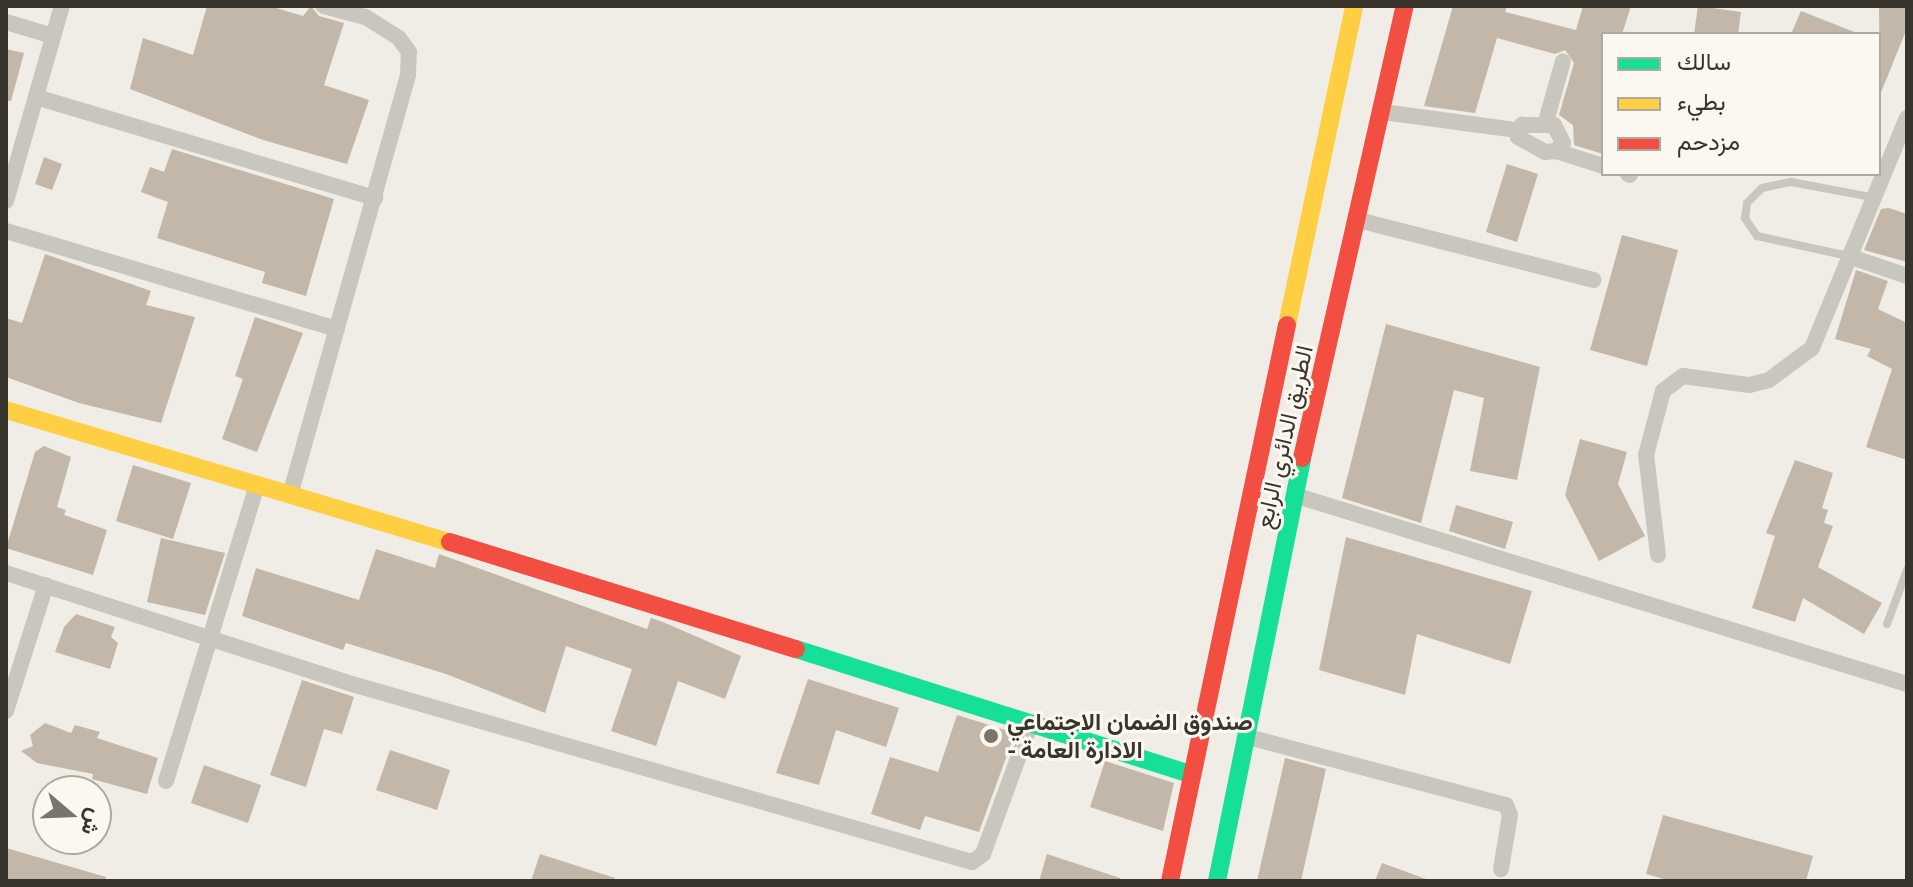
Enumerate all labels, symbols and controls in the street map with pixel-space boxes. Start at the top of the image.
legend [1601,32,1881,176]
text: سالك [1677,47,1731,75]
text: بطيء [1677,87,1726,115]
text: مزدحم [1677,127,1740,155]
street label: الطريق الدائري الرابع [1249,343,1319,531]
place label: صندوق الضمان الاجتماعي - الادارة العامة [1007,708,1253,764]
marker: صندوق الضمان الاجتماعي - الادارة العامة [982,727,1000,745]
north arrow [32,775,112,855]
text: ش [76,805,109,839]

